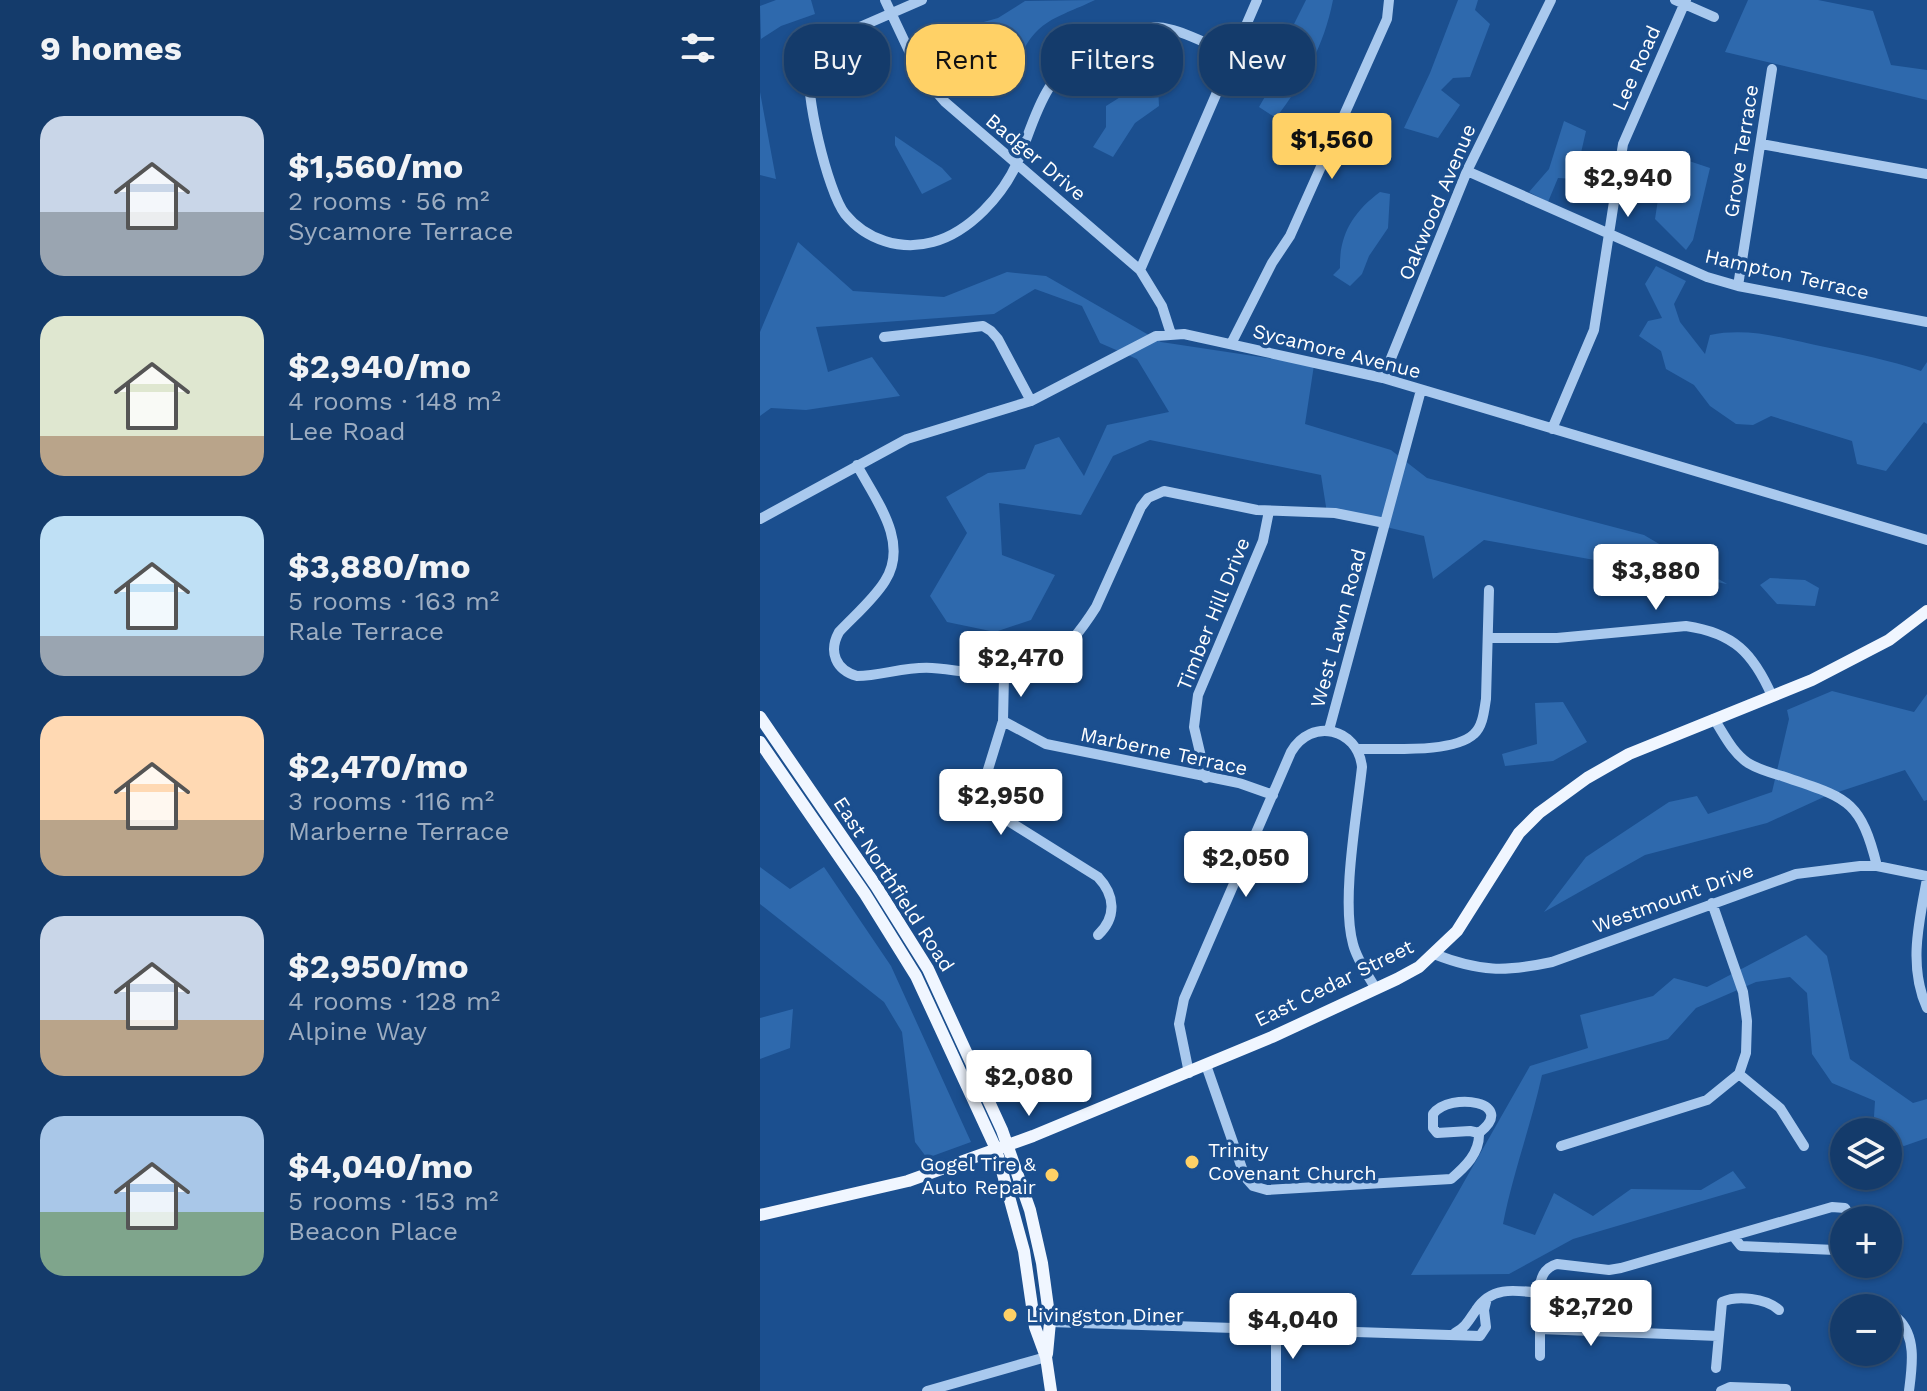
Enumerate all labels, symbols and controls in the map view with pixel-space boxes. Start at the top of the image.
street label: Lee Road [1607,22,1665,114]
chip: Buy [784,24,890,96]
chip: Rent [906,24,1025,96]
chip: Filters [1041,24,1183,96]
chip: New [1199,24,1315,96]
icon: filters [676,26,720,70]
text: 9 homes [40,28,182,68]
street label: Grove Terrace [1719,83,1763,219]
street label: Badger Drive [981,108,1091,206]
pin: $1,560 [1267,113,1397,181]
street label: Oakwood Avenue [1393,120,1481,284]
text: $1,560 [1290,124,1374,154]
text: $1,560/mo [288,146,463,186]
icon: home [104,148,200,244]
pin: $2,940 [1563,151,1693,219]
text: $2,940 [1583,162,1673,192]
text: 2 rooms · 56 m² [288,186,490,216]
text: Sycamore Terrace [288,216,513,246]
street label: Hampton Terrace [1703,243,1871,305]
street label: Sycamore Avenue [1250,319,1424,383]
text: $2,940/mo [288,346,471,386]
icon: home [104,348,200,444]
text: 4 rooms · 148 m² [288,386,501,416]
text: Lee Road [288,416,406,446]
street label: Timber Hill Drive [1171,534,1255,694]
pin: $3,880 [1591,544,1721,612]
text: $3,880/mo [288,546,471,586]
street label: West Lawn Road [1305,546,1371,710]
icon: home [104,548,200,644]
text: $3,880 [1612,555,1700,585]
text: 5 rooms · 163 m² [288,586,499,616]
text: Rale Terrace [288,616,444,646]
pin: $2,470 [956,631,1086,699]
text: $2,470 [978,642,1064,672]
street label: Marberne Terrace [1078,722,1250,780]
text: $2,470/mo [288,746,468,786]
icon: home [104,748,200,844]
pin: $2,950 [936,769,1066,837]
text: $2,950 [957,780,1045,810]
text: 3 rooms · 116 m² [288,786,494,816]
street label: East Northfield Road [829,792,959,976]
text: Marberne Terrace [288,816,510,846]
pin: $2,050 [1181,831,1311,899]
text: $2,050 [1202,842,1290,872]
street label: Westmount Drive [1589,858,1757,938]
street label: East Cedar Street [1251,934,1418,1032]
text: $2,950/mo [288,946,469,986]
icon: home [104,948,200,1044]
text: 4 rooms · 128 m² [288,986,500,1016]
text: Alpine Way [288,1016,427,1046]
pin: $2,080 [964,1050,1094,1118]
text: $2,080 [984,1061,1074,1091]
map controls [1830,1118,1902,1366]
button: layers [1830,1118,1902,1190]
place label: Trinity Covenant Church [1208,1138,1377,1185]
text: $4,040/mo [288,1146,473,1186]
icon: home [104,1148,200,1244]
place label: Gogel Tire & Auto Repair [920,1152,1037,1199]
marker: Trinity Covenant Church [1183,1153,1201,1171]
marker: Gogel Tire & Auto Repair [1043,1166,1061,1184]
text: 5 rooms · 153 m² [288,1186,499,1216]
button: + [1830,1206,1902,1278]
text: Beacon Place [288,1216,458,1246]
pin: $2,720 [1526,1280,1656,1348]
text: $2,720 [1549,1291,1633,1321]
pin: $4,040 [1228,1293,1358,1361]
button: − [1830,1294,1902,1366]
place label: Livingston Diner [1026,1303,1184,1327]
text: $4,040 [1248,1304,1338,1334]
marker: Livingston Diner [1001,1306,1019,1324]

